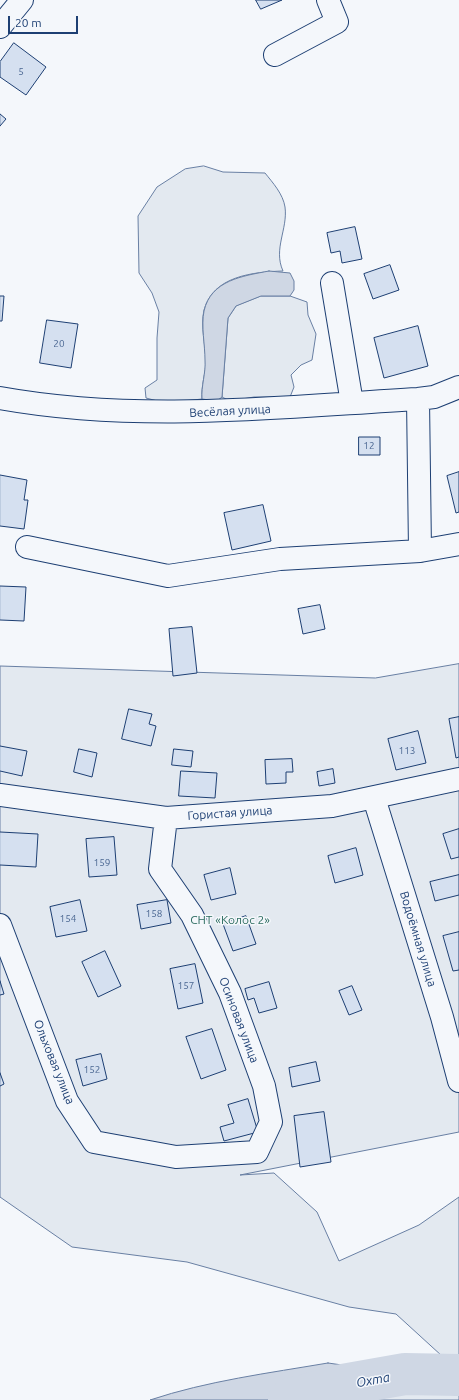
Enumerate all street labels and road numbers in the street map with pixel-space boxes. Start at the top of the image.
street label: Весёлая улица [189,402,271,420]
street label: Гористая улица [187,803,273,823]
street label: Водоёмная улица [397,889,439,989]
street label: Осиновая улица [216,975,262,1065]
street label: Ольховая улица [30,1018,78,1106]

